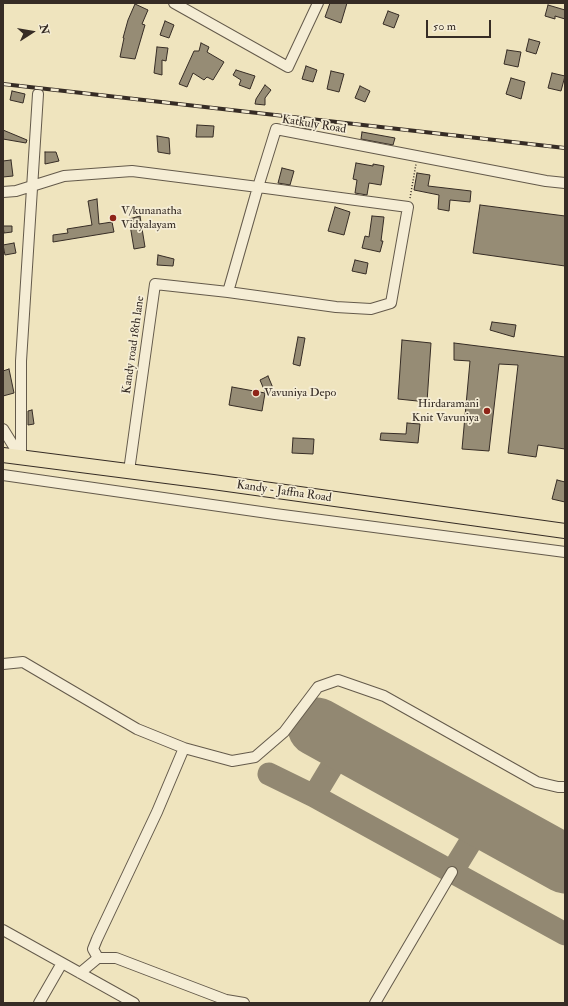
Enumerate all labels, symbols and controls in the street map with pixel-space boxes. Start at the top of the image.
north arrow [12,12,52,52]
scale bar [428,12,493,38]
text: 50 m [433,19,456,34]
text: N [37,23,52,36]
street label: Katkuly Road [281,113,347,137]
place label: V/kunanatha Vidyalayam [121,204,182,232]
marker: V/kunanatha Vidyalayam [108,213,118,223]
street label: Kandy road 18th lane [120,295,148,395]
place label: Vavuniya Depo [264,386,336,400]
marker: Vavuniya Depo [251,388,261,398]
place label: Hirdaramani Knit Vavuniya [412,397,479,425]
marker: Hirdaramani Knit Vavuniya [482,406,492,416]
street label: Kandy - Jaffna Road [236,478,332,506]

